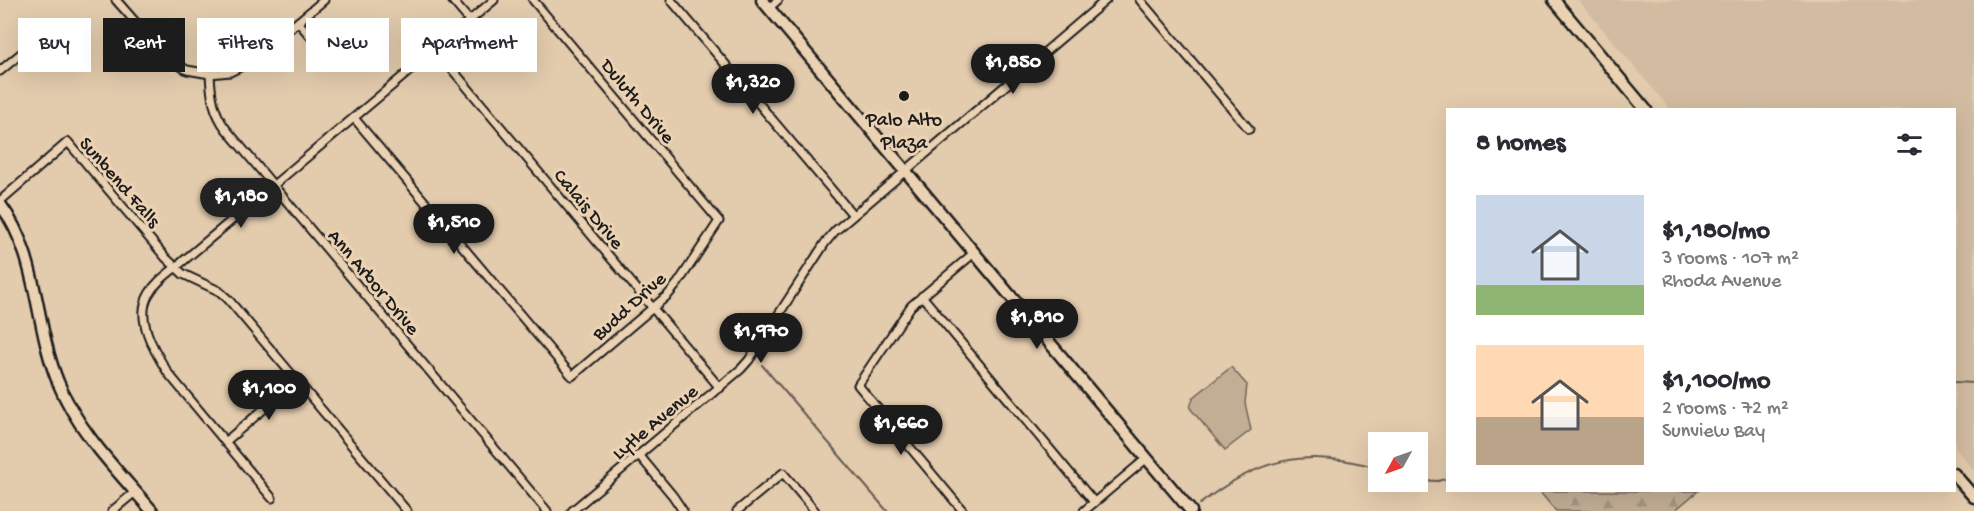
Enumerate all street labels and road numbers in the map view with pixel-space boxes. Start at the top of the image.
street label: Duluth Drive [593,54,679,150]
street label: Sunbend Falls [73,133,164,234]
street label: Calais Drive [547,166,628,255]
street label: Ann Arbor Drive [321,226,424,341]
street label: Budd Drive [588,268,672,347]
street label: Lytle Avenue [609,381,704,466]

